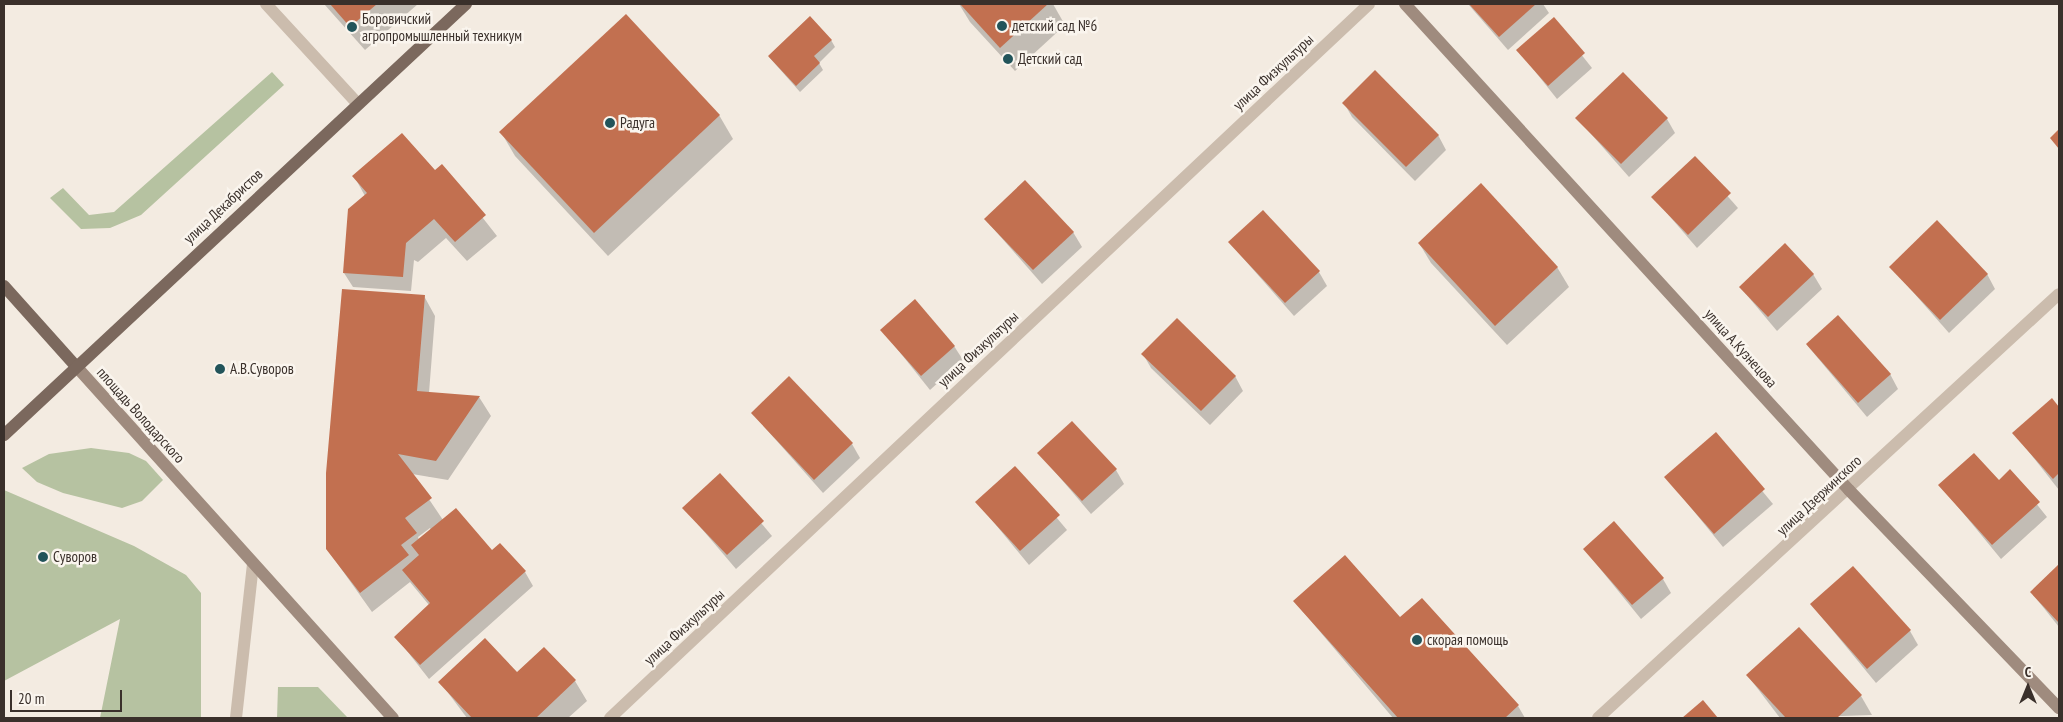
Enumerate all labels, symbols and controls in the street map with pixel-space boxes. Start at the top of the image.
place label: Боровичский агропромышленный техникум [362,9,522,44]
place label: детский сад №6 [1012,17,1097,35]
marker: детский сад №6 [996,20,1008,32]
marker: Боровичский агропромышленный техникум [346,21,358,33]
street label: улица Физкультуры [1229,30,1317,114]
place label: Детский сад [1018,50,1082,68]
marker: Детский сад [1002,53,1014,65]
place label: Радуга [620,114,655,132]
marker: Радуга [604,117,616,129]
street label: улица Декабристов [180,165,266,247]
street label: улица А.Кузнецова [1701,305,1781,391]
street label: улица Физкультуры [934,307,1022,391]
place label: А.В.Суворов [230,360,294,378]
street label: площадь Володарского [93,363,189,467]
marker: А.В.Суворов [214,363,226,375]
street label: улица Дзержинского [1773,451,1865,539]
place label: Суворов [53,548,97,566]
marker: Суворов [37,551,49,563]
street label: улица Физкультуры [640,585,728,669]
place label: скорая помощь [1427,631,1508,649]
marker: скорая помощь [1411,634,1423,646]
north arrow [2003,662,2053,712]
text: С [2025,663,2031,681]
scale bar [12,680,125,712]
text: 20 m [18,689,44,708]

